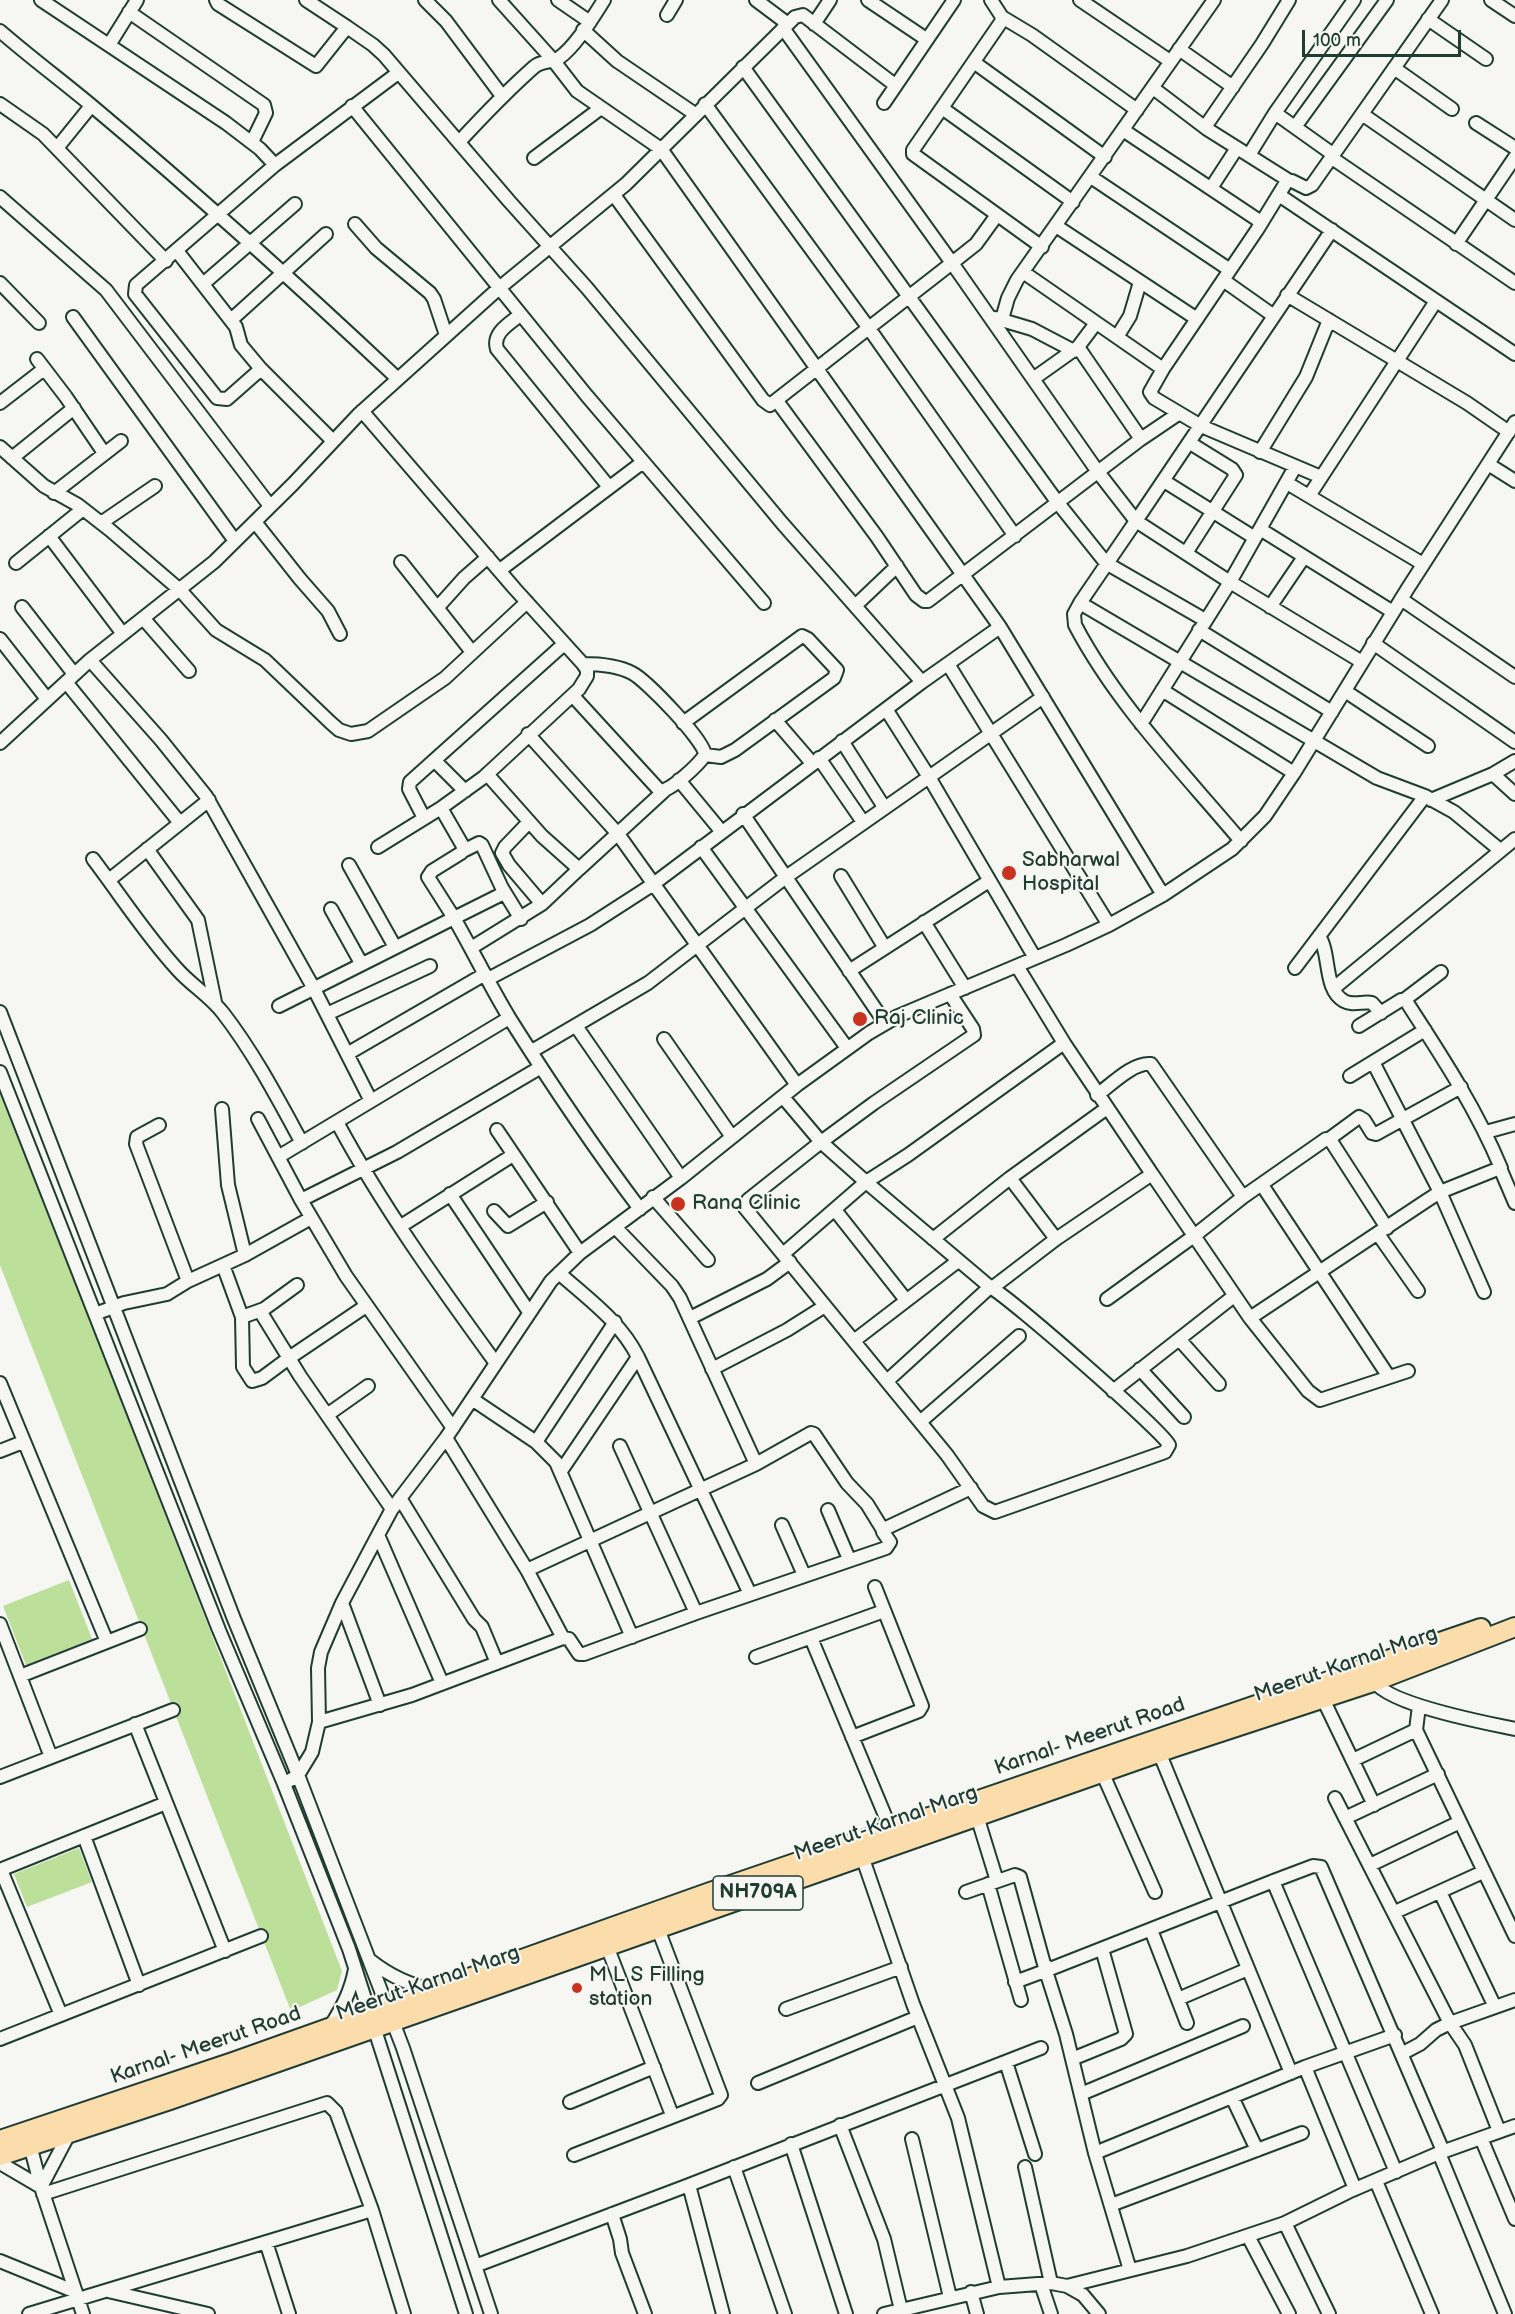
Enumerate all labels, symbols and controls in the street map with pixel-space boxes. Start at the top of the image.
scale bar [1305,18,1464,56]
text: 100 m [1313,30,1361,51]
place label: Sabharwal Hospital [1022,848,1120,898]
marker: Sabharwal Hospital [1000,864,1018,882]
place label: Raj Clinic [874,1006,964,1032]
marker: Raj Clinic [851,1010,869,1028]
place label: Rana Clinic [692,1191,801,1217]
marker: Rana Clinic [669,1195,687,1213]
street label: Meerut-Karnal Marg [1251,1622,1441,1708]
street label: Karnal- Meerut Road [991,1693,1189,1781]
street label: Meerut-Karnal Marg [791,1781,981,1867]
road number: NH709A [713,1876,803,1910]
street label: Meerut-Karnal Marg [333,1941,523,2027]
place label: M L S Filling station [589,1963,705,2013]
marker: M L S Filling station [570,1981,584,1995]
street label: Karnal- Meerut Road [107,2002,305,2090]

